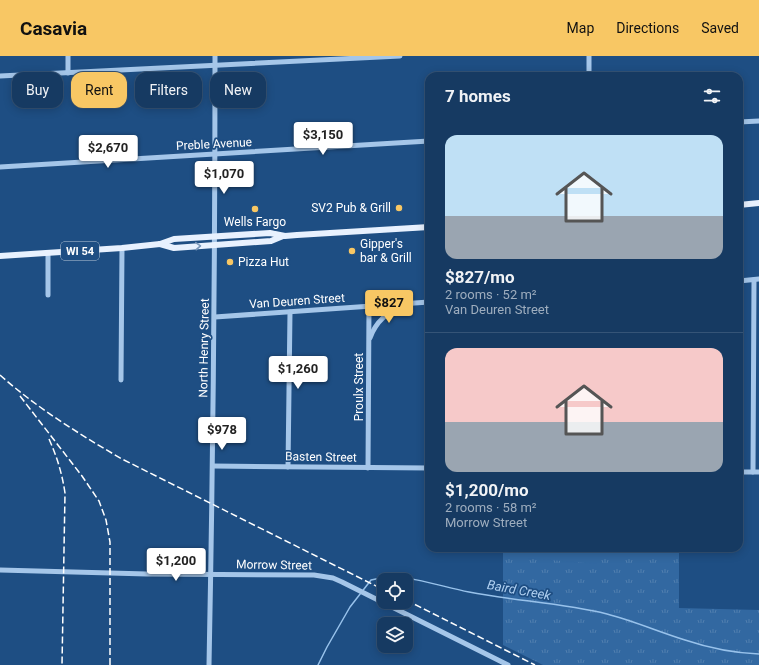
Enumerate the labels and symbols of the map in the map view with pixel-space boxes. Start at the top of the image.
pin: $3,150 [290,122,356,156]
pin: $2,670 [75,135,141,169]
street label: Preble Avenue [176,135,252,153]
pin: $1,070 [191,161,257,195]
place label: SV2 Pub & Grill [311,201,391,215]
marker: SV2 Pub & Grill [394,203,404,213]
marker: Wells Fargo [250,204,260,214]
place label: Wells Fargo [224,215,286,229]
place label: Gipper's bar & Grill [360,237,412,265]
road number: WI 54 [61,242,99,260]
one-way arrow [195,242,201,251]
marker: Gipper's bar & Grill [347,246,357,256]
place label: Pizza Hut [238,255,289,269]
marker: Pizza Hut [225,257,235,267]
pin: $827 [365,290,413,324]
street label: Van Deuren Street [249,291,345,311]
street label: North Henry Street [196,298,212,398]
street label: Proulx Street [352,353,366,421]
pin: $1,260 [265,356,331,390]
pin: $978 [198,417,246,451]
street label: Basten Street [285,449,357,465]
pin: $1,200 [143,548,209,582]
street label: Morrow Street [236,557,312,573]
water label: Baird Creek [486,577,553,603]

